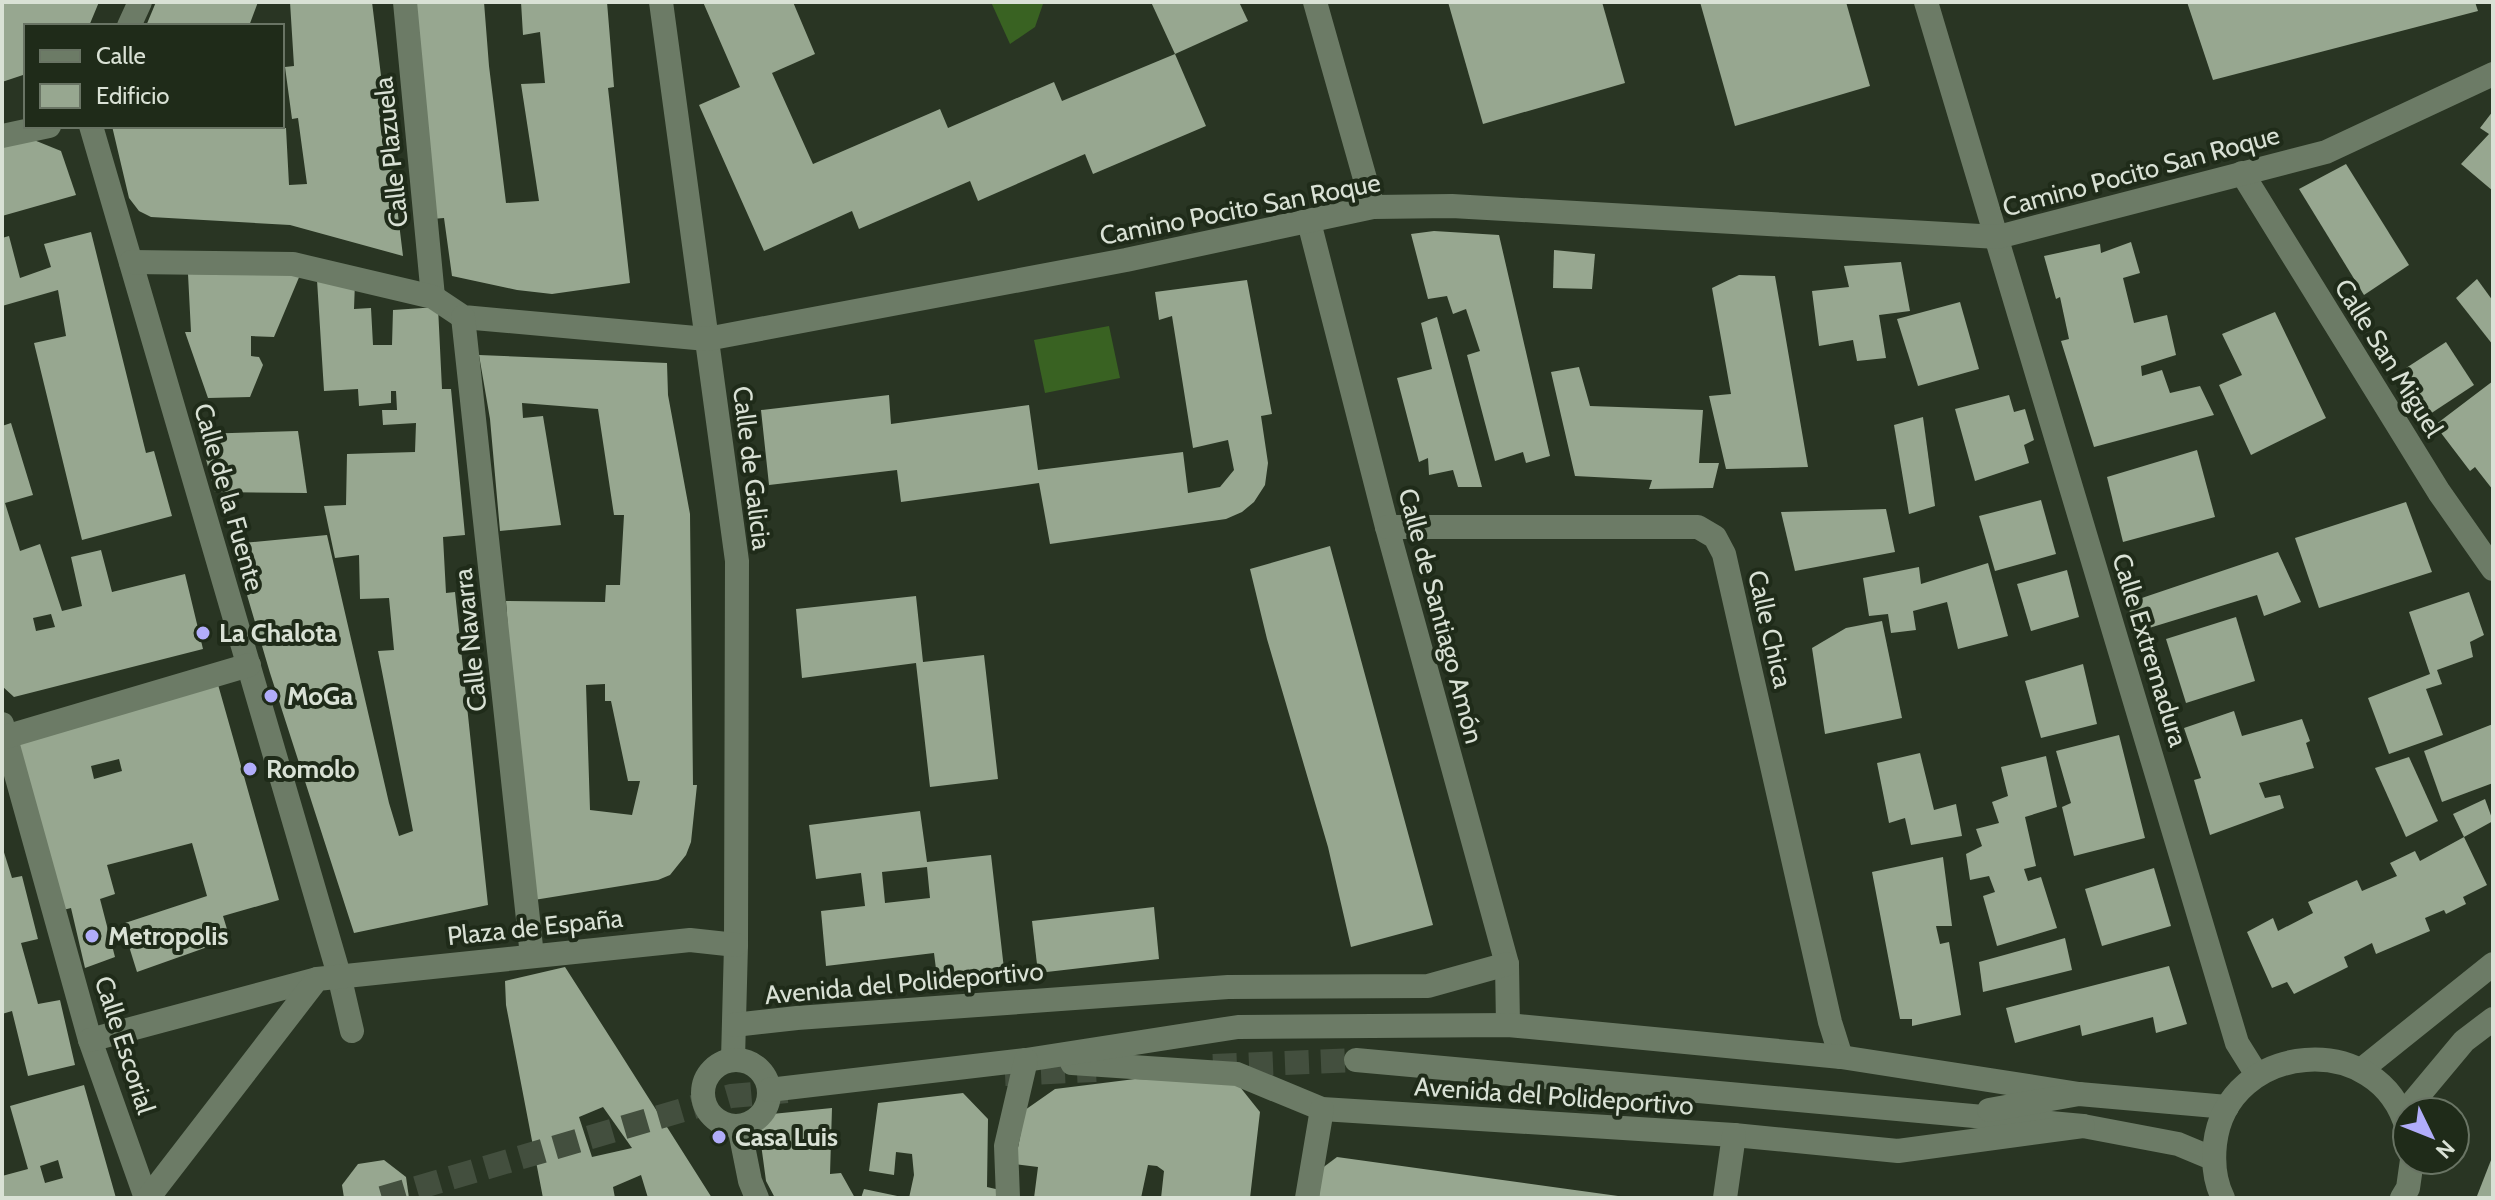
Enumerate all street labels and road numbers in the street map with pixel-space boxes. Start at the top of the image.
street label: Calle Plazuela [367,75,415,229]
street label: Camino Pocito San Roque [1999,119,2283,223]
street label: Camino Pocito San Roque [1097,166,1383,252]
street label: Calle San Miguel [2328,273,2450,443]
street label: Calle de Galicia [726,384,778,552]
street label: Calle de la Fuente [187,399,271,595]
street label: Calle de Santiago Amón [1392,485,1490,747]
street label: Calle Extremadura [2105,550,2195,751]
street label: Calle Navarra [447,566,493,713]
street label: Calle Chica [1741,567,1799,691]
street label: Plaza de España [446,902,625,952]
street label: Avenida del Polideportivo [763,955,1045,1011]
street label: Calle Escorial [88,972,162,1118]
street label: Avenida del Polideportivo [1413,1070,1695,1122]

